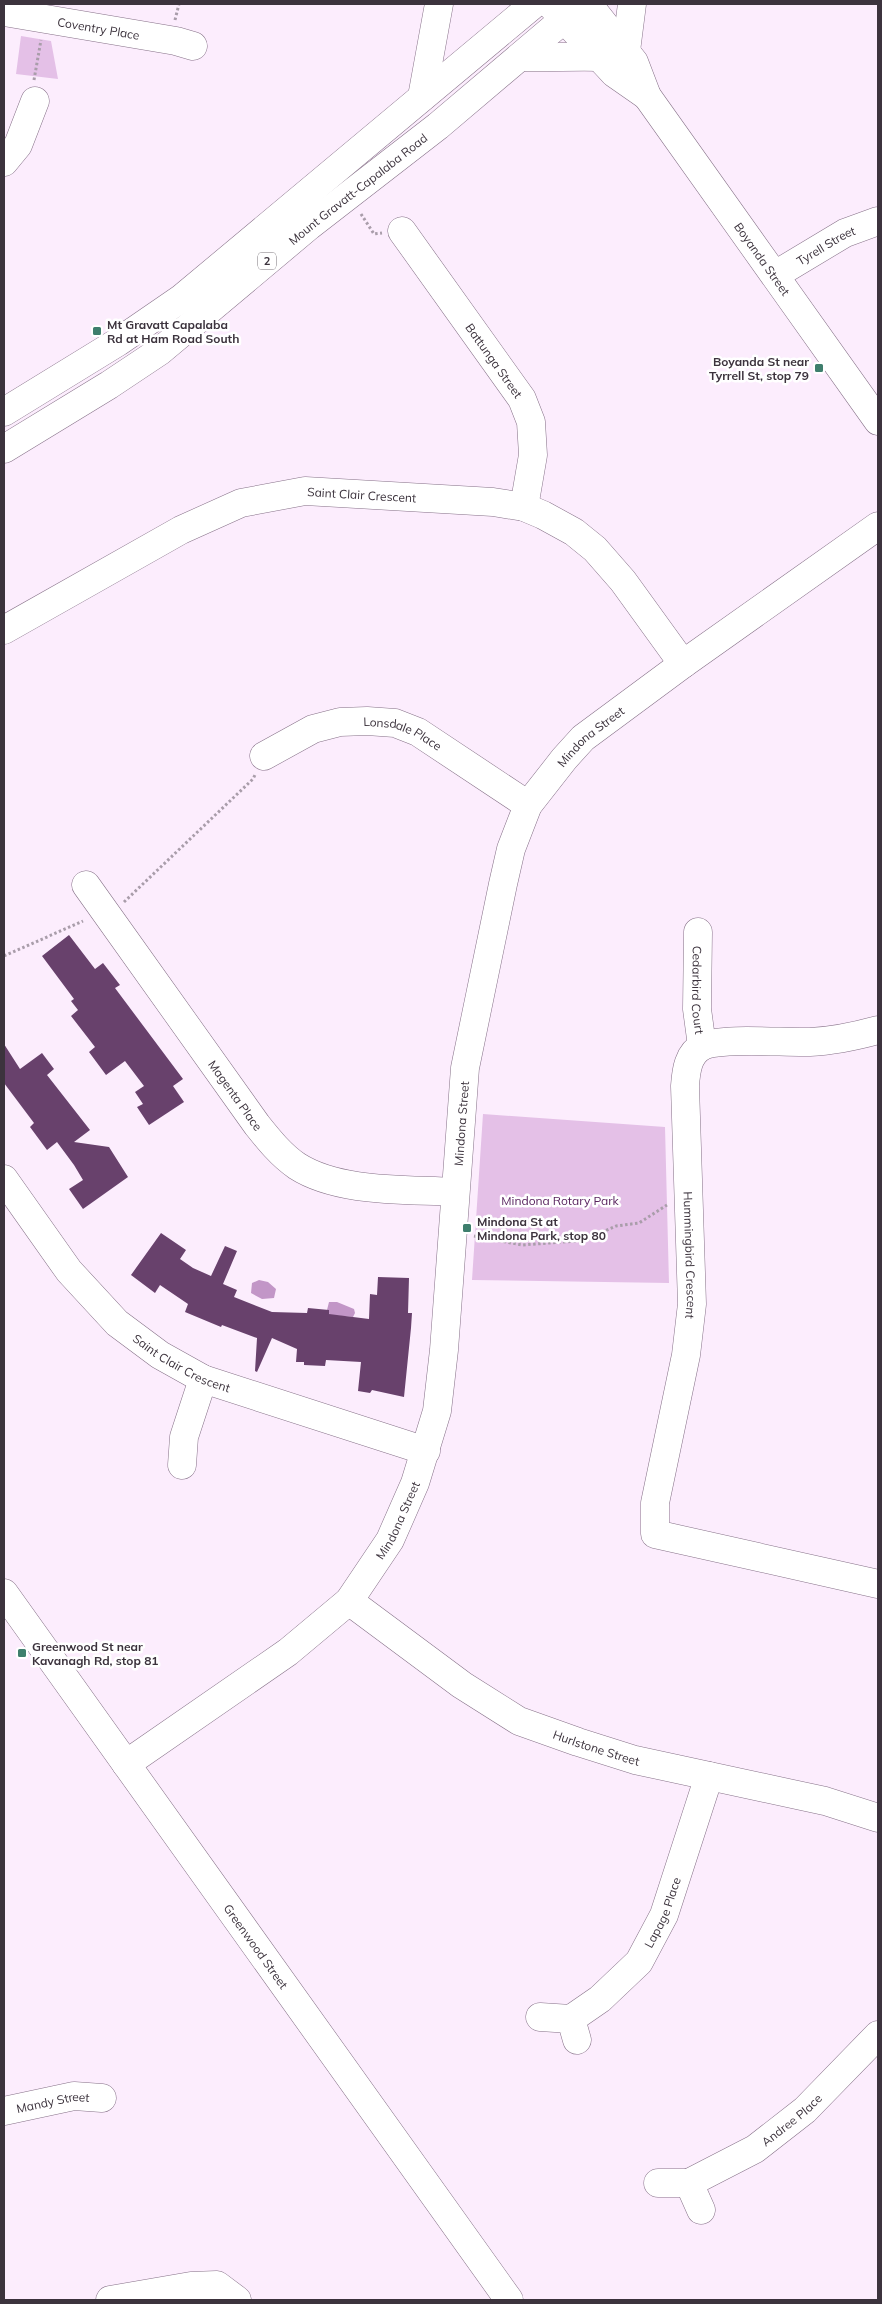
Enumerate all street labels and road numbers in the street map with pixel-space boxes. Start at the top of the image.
street label: Coventry Place [56,14,141,42]
street label: Mount Gravatt-Capalaba Road [285,130,430,248]
street label: Boyanda Street [732,219,794,298]
street label: Tyrell Street [794,222,857,268]
road number: 2 [258,252,276,270]
street label: Battunga Street [463,320,526,401]
street label: Saint Clair Crescent [307,484,417,505]
street label: Mindona Street [553,703,627,770]
street label: Lonsdale Place [363,713,445,753]
street label: Cedarbird Court [689,946,708,1035]
street label: Magenta Place [205,1057,266,1133]
street label: Mindona Street [450,1081,471,1166]
street label: Hummingbird Crescent [681,1191,700,1320]
street label: Saint Clair Crescent [130,1330,232,1395]
street label: Mindona Street [372,1479,422,1562]
street label: Hurlstone Street [551,1726,641,1768]
street label: Lapage Place [641,1875,683,1950]
street label: Greenwood Street [221,1901,292,1992]
street label: Mandy Street [15,2088,90,2116]
street label: Andree Place [758,2090,824,2149]

